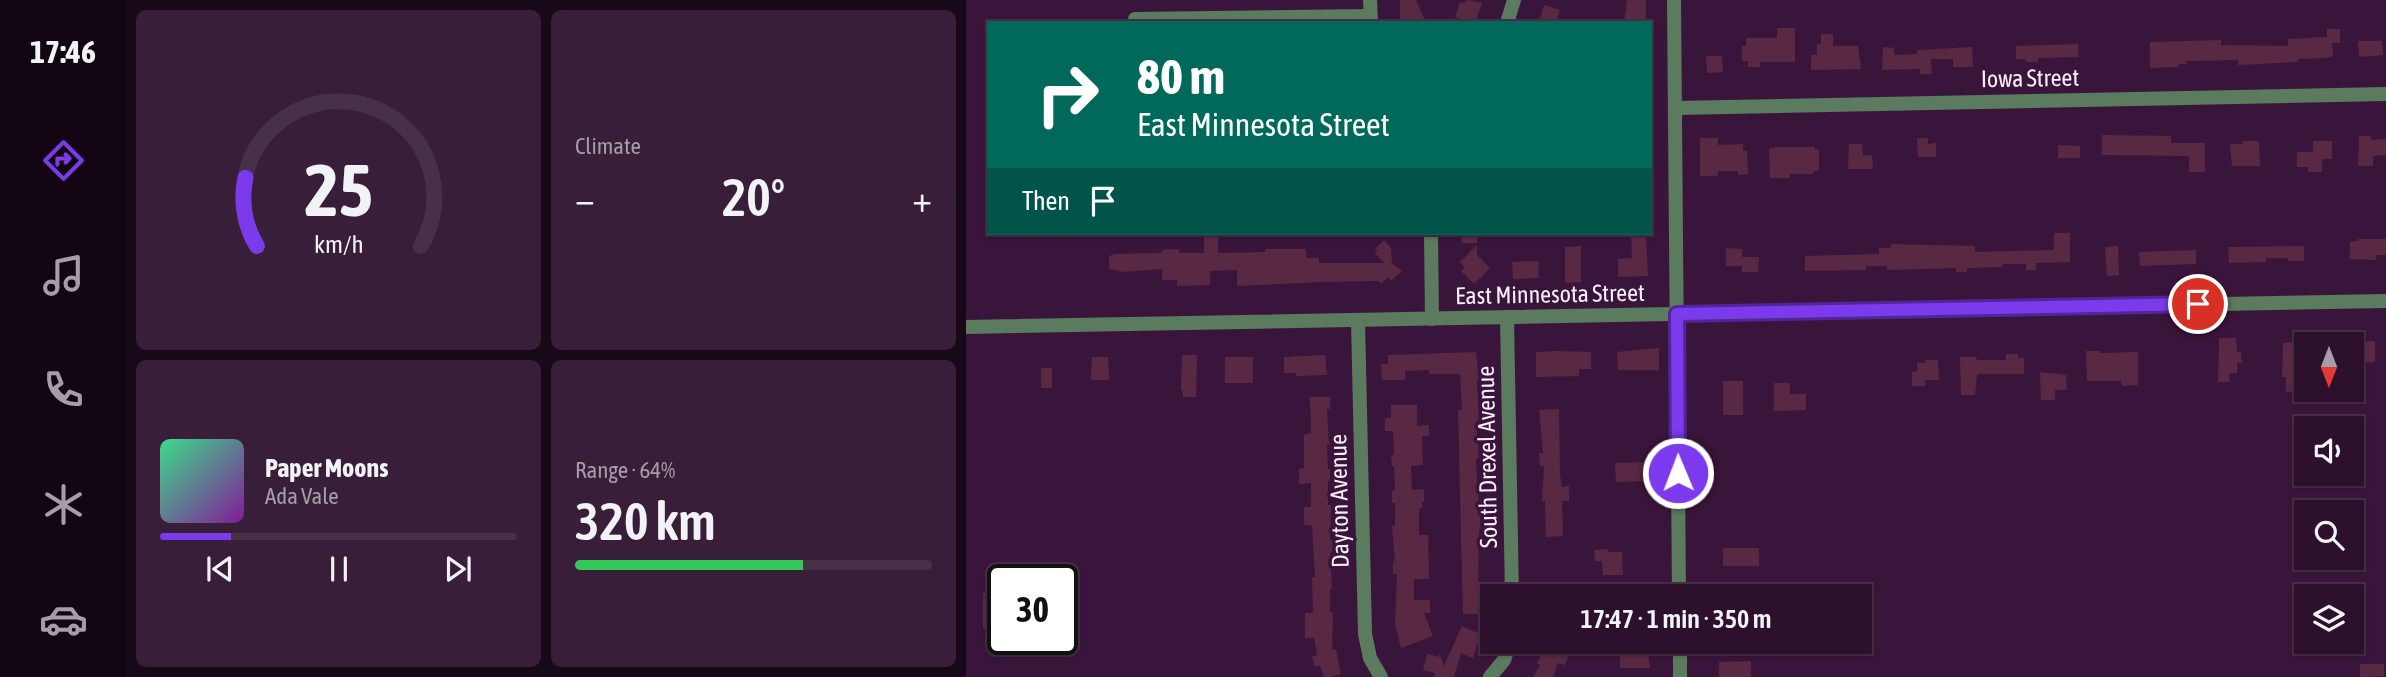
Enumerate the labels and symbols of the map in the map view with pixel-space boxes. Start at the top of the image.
street label: Iowa Street [1981,64,2079,92]
pin [2168,274,2228,334]
street label: East Minnesota Street [1455,279,1645,309]
north arrow [2294,332,2364,402]
street label: South Drexel Avenue [1472,366,1502,548]
street label: Dayton Avenue [1324,434,1354,568]
position arrow [1641,436,1715,510]
speed limit sign: 30 [987,564,1078,655]

